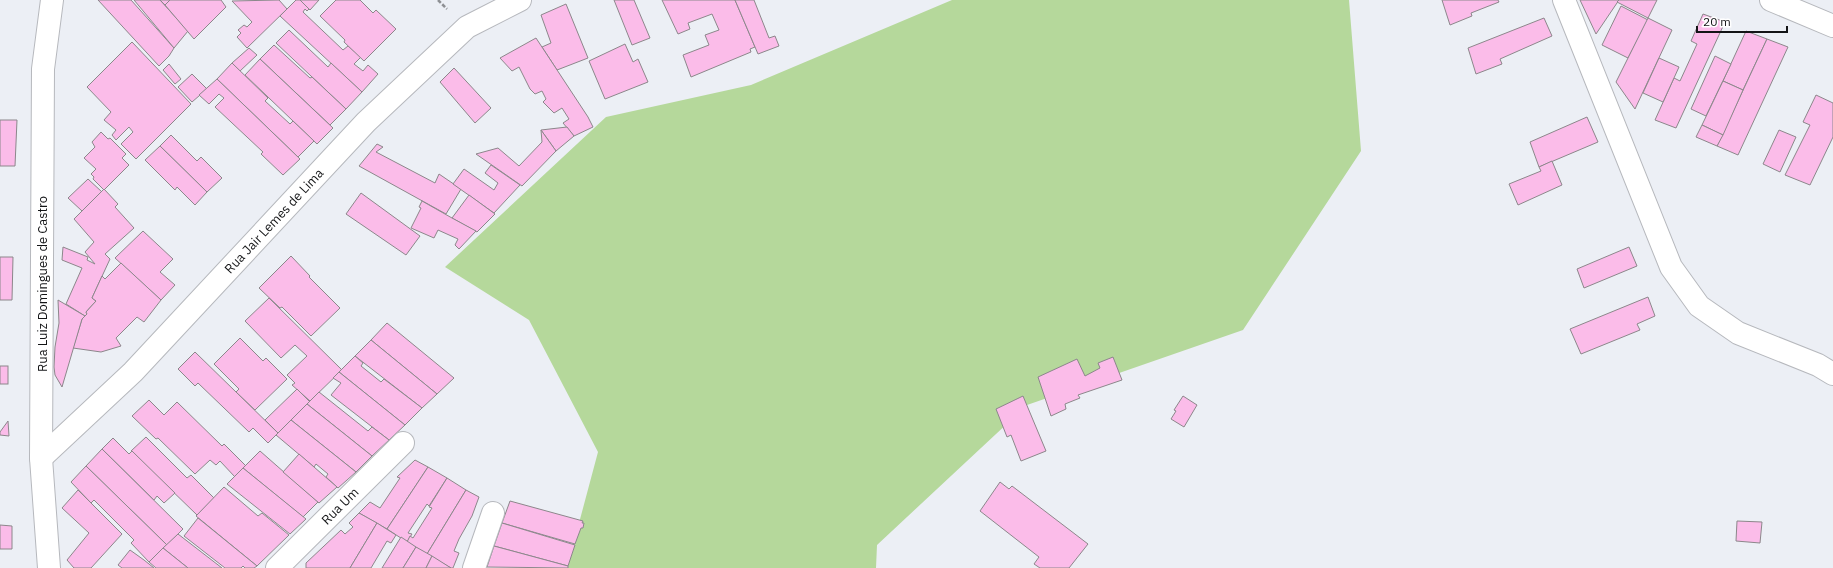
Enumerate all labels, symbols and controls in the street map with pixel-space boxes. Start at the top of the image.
scale bar [1697,8,1787,34]
text: 20 m [1703,14,1731,29]
street label: Rua Jair Lemes de Lima [221,165,327,277]
street label: Rua Luiz Domingues de Castro [34,196,51,372]
street label: Rua Um [318,484,362,528]

